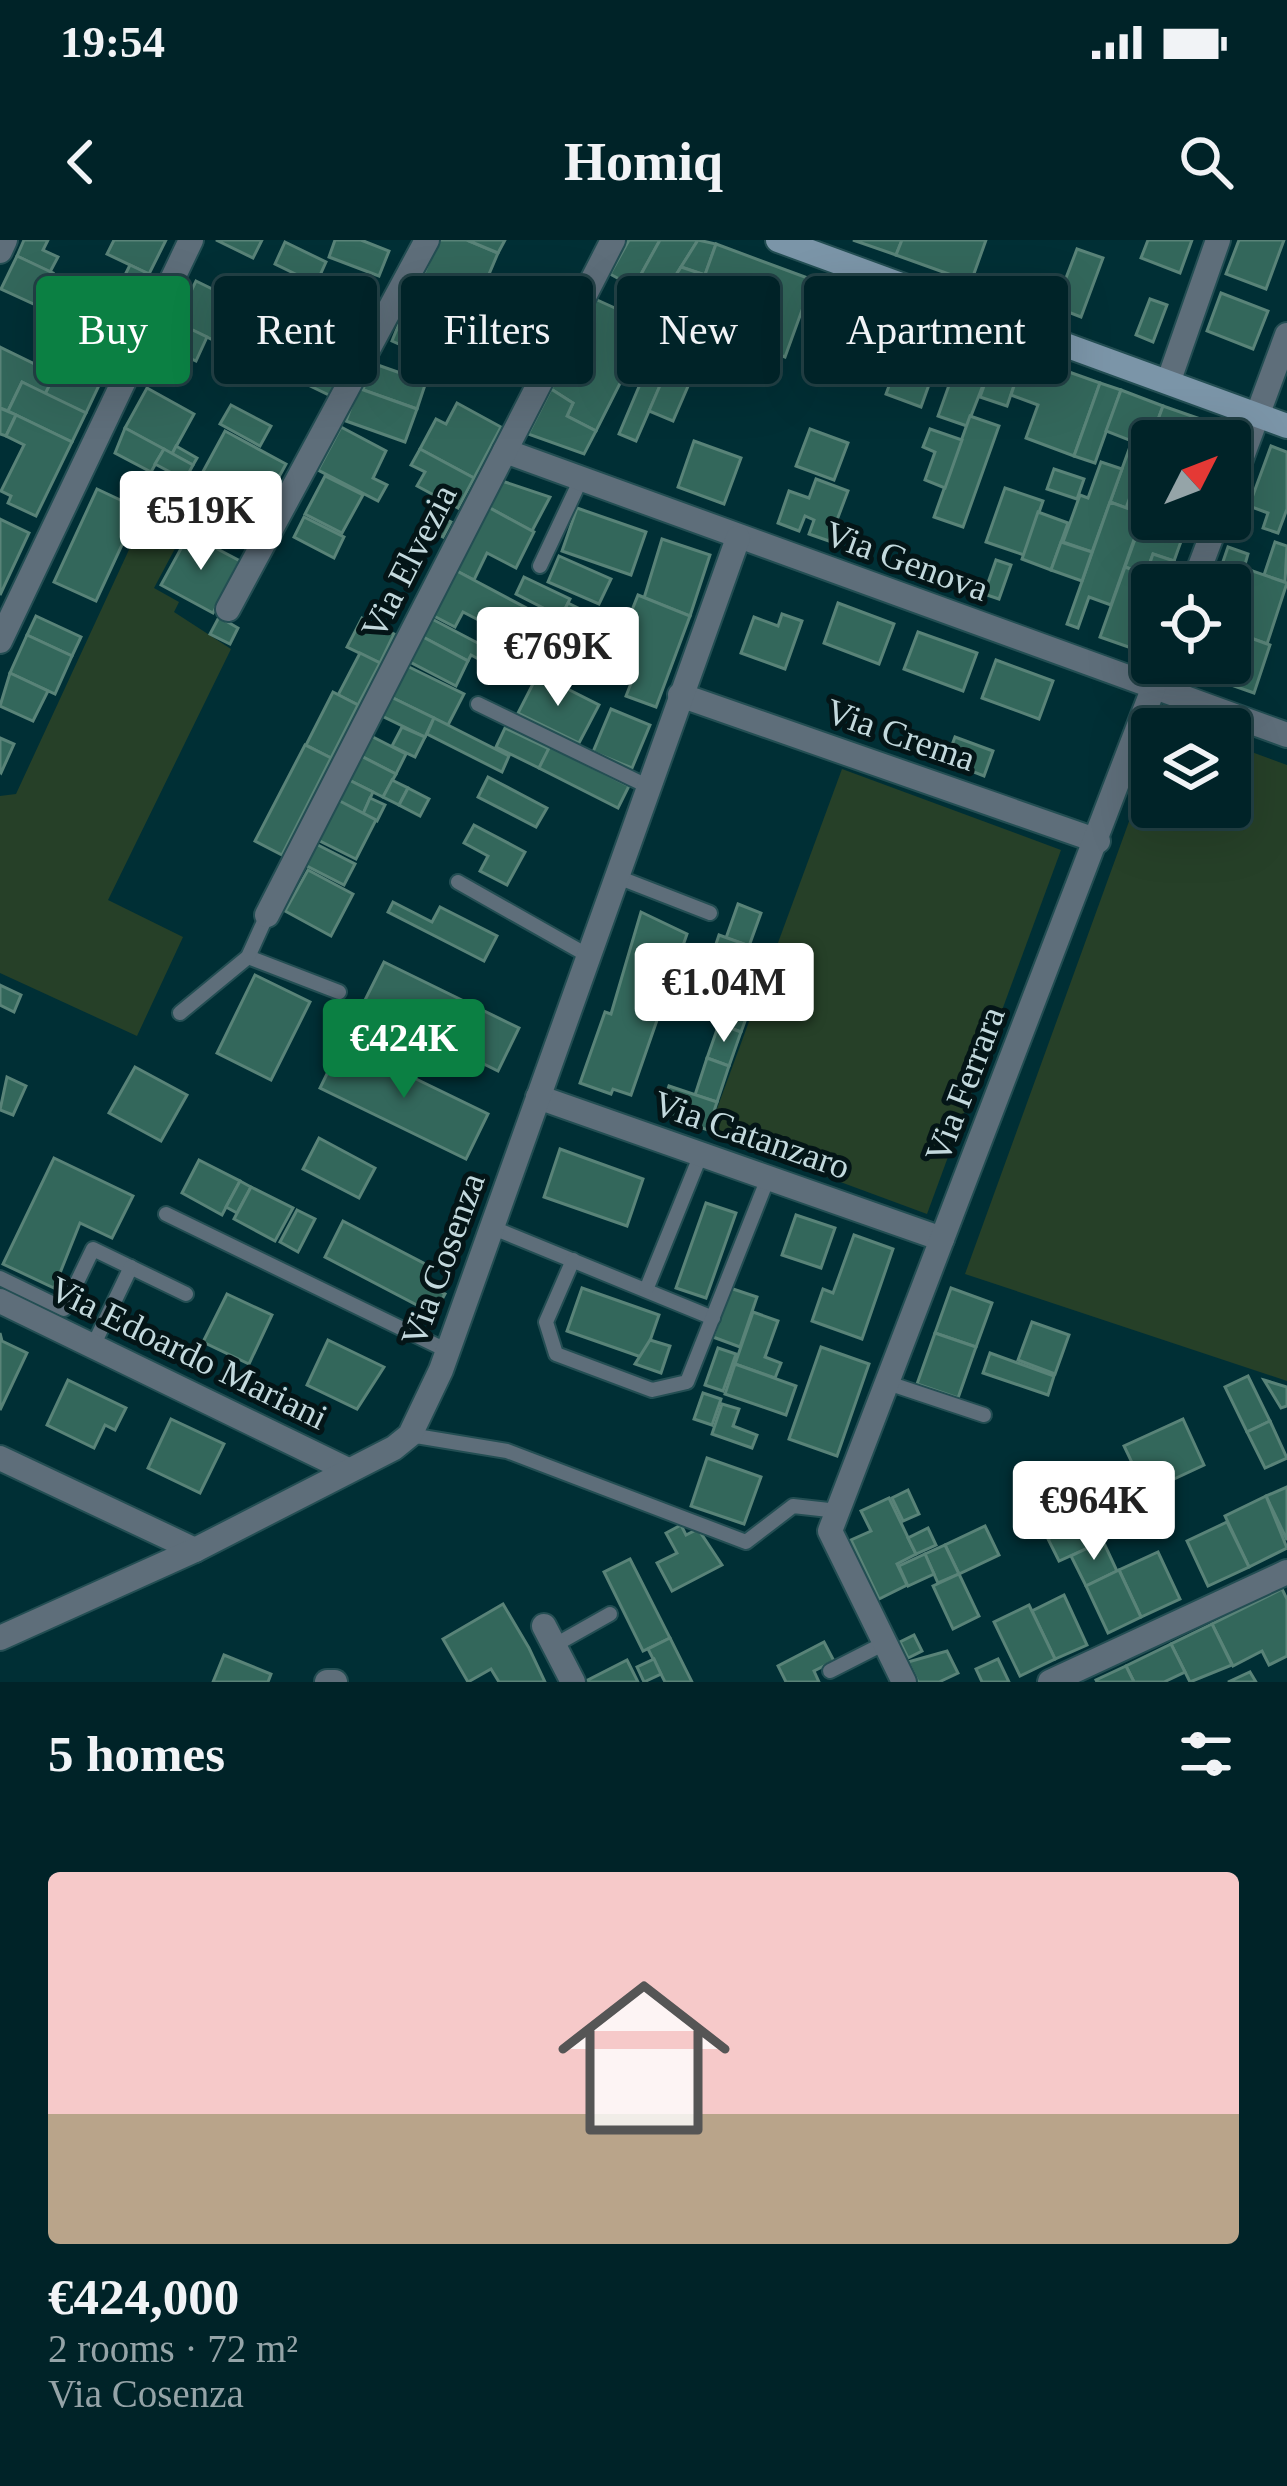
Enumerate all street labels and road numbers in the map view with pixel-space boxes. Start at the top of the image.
street label: Via Elvezia [353,478,465,645]
street label: Via Genova [820,513,994,609]
street label: Via Crema [821,691,980,779]
street label: Via Ferrara [917,1001,1013,1167]
street label: Via Catanzaro [648,1083,855,1187]
street label: Via Cosenza [393,1168,493,1351]
street label: Via Edoardo Mariani [43,1268,334,1437]

